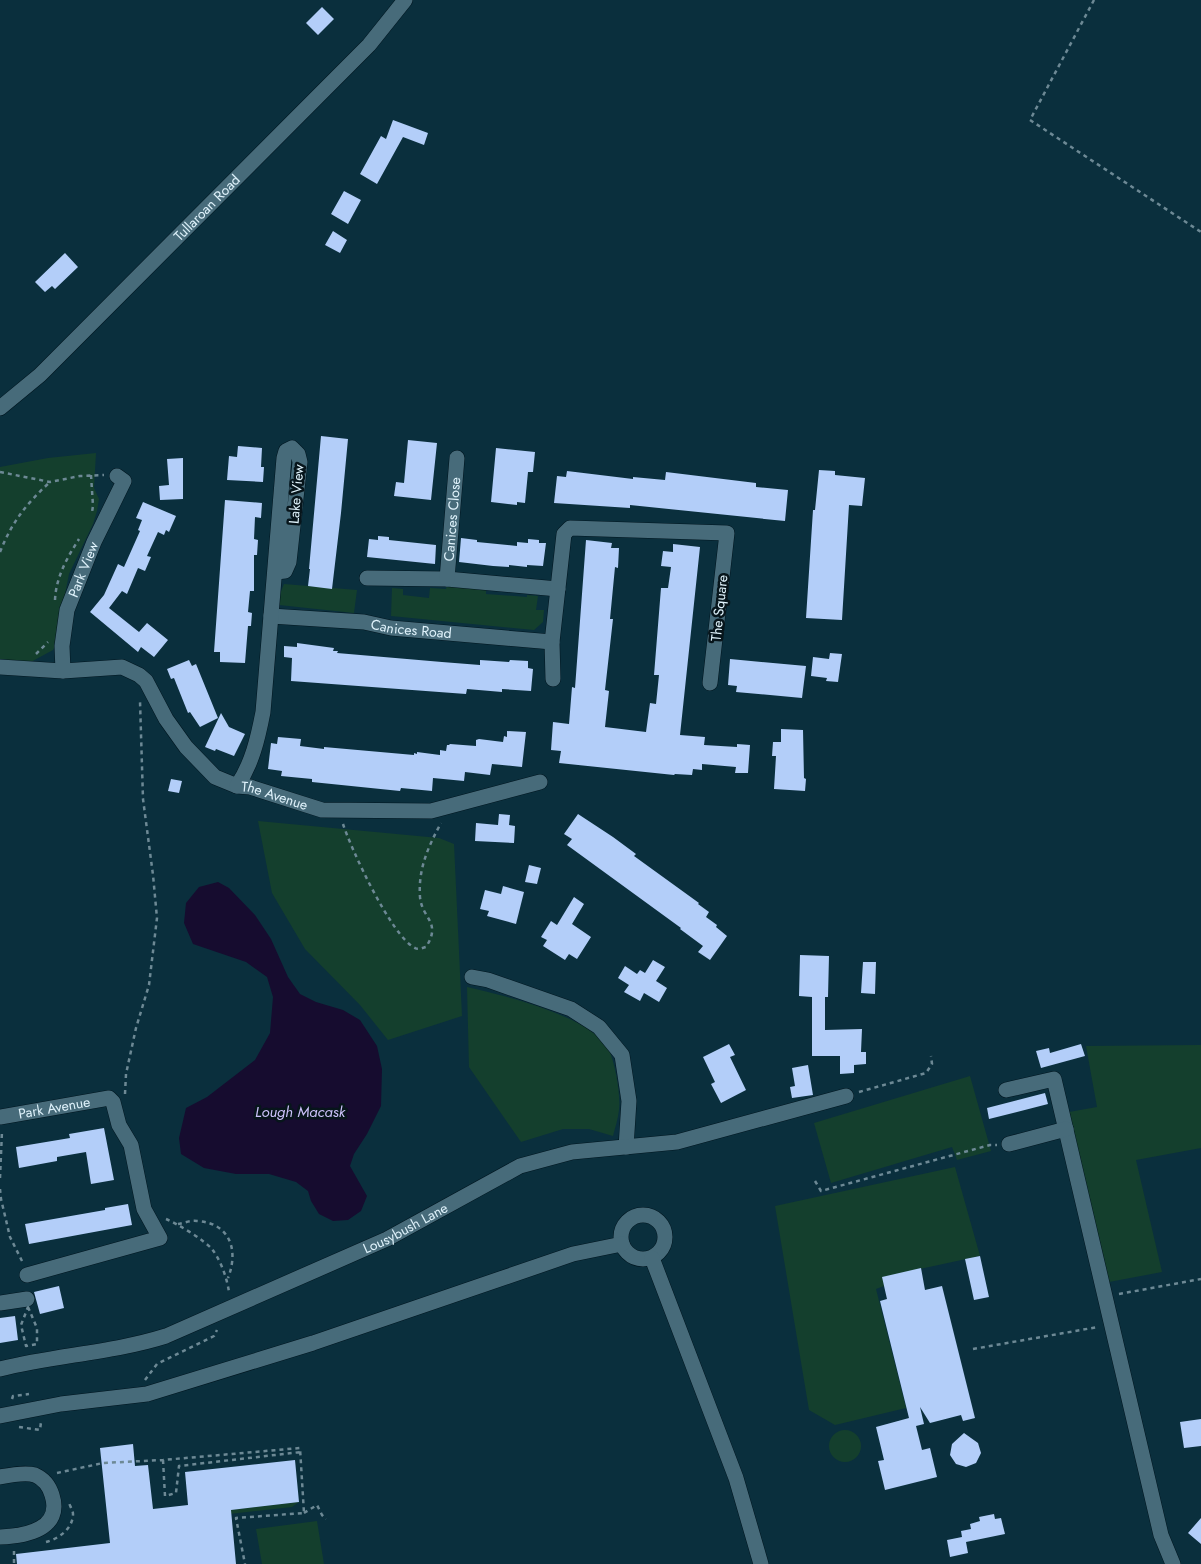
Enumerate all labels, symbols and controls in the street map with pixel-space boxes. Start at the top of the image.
street label: Tullaroan Road [169,170,244,246]
street label: Lake View [283,463,309,525]
street label: Canices Close [438,476,465,562]
street label: Park View [63,538,103,600]
street label: The Square [706,574,732,642]
street label: Canices Road [369,614,452,643]
street label: The Avenue [241,776,311,815]
street label: Park Avenue [17,1091,92,1124]
water label: Lough Macask [255,1101,346,1123]
street label: Lousybush Lane [360,1198,451,1258]

